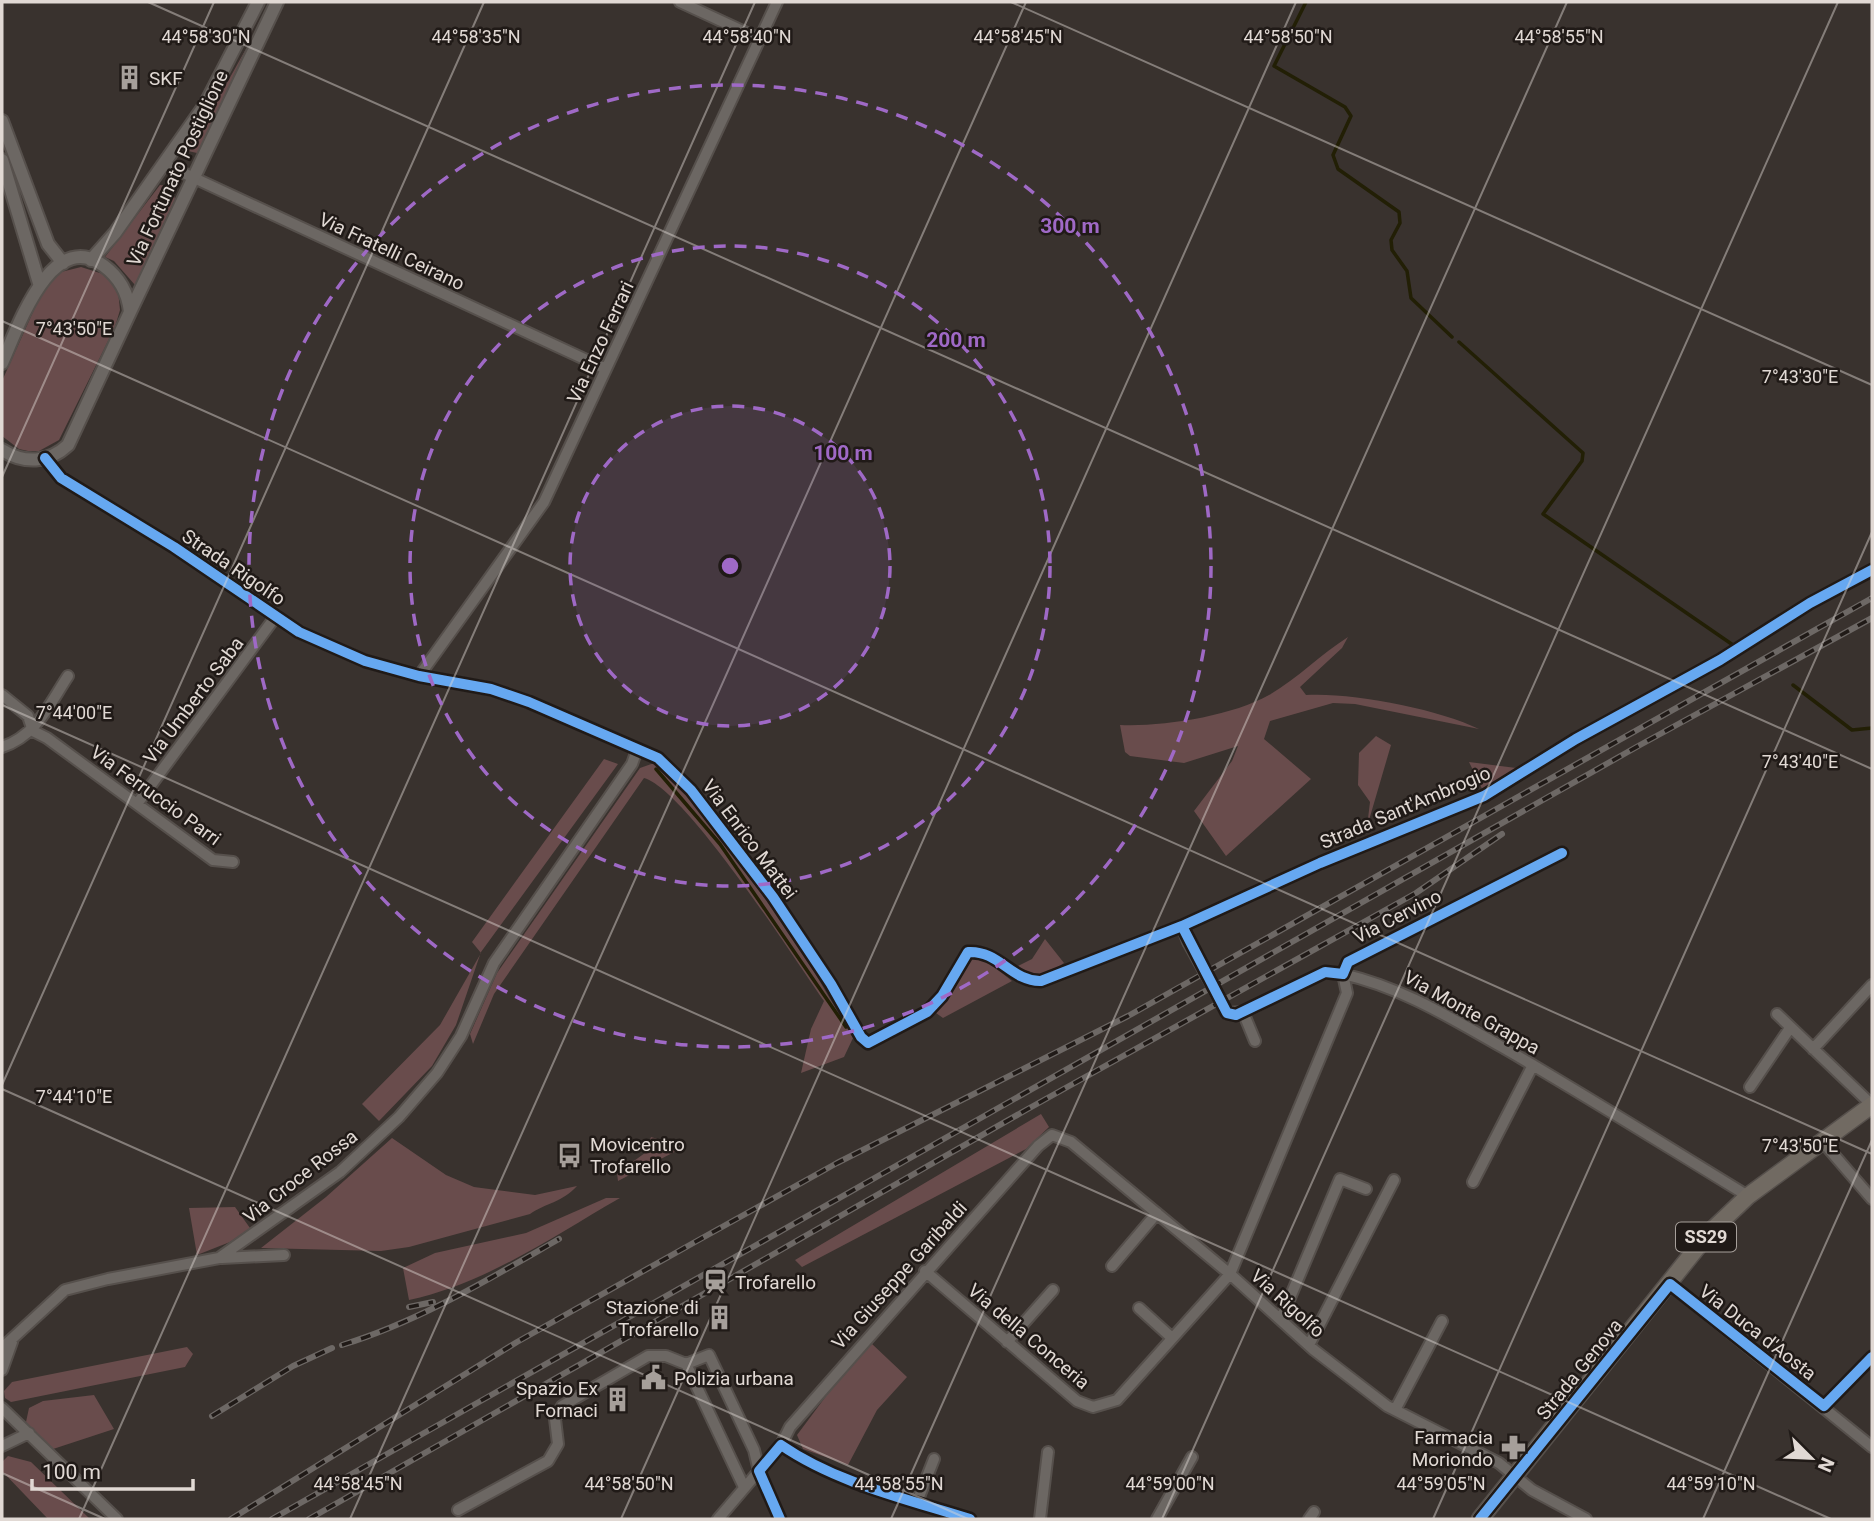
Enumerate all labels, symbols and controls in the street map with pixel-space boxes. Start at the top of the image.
text: 44°58'30"N [161,26,251,47]
text: 44°58'35"N [431,26,521,47]
text: 44°58'40"N [702,26,792,47]
text: 44°58'45"N [973,26,1063,47]
text: 44°58'50"N [1243,26,1333,47]
text: 44°58'55"N [1514,26,1604,47]
building icon: SKF [115,64,143,92]
street label: Via Fortunato Postiglione [122,67,233,270]
place label: SKF [149,67,183,90]
street label: Via Fratelli Ceirano [315,208,468,295]
text: 300 m [1040,214,1100,238]
street label: Via Enzo Ferrari [562,277,639,407]
text: 7°43'50"E [36,318,112,339]
text: 200 m [926,328,986,352]
text: 7°43'30"E [1762,366,1838,387]
text: 100 m [813,441,873,465]
street label: Strada Rigolfo [178,524,290,610]
centre of rings [718,554,742,578]
street label: Via Umberto Saba [138,632,249,768]
text: 7°44'00"E [36,702,112,723]
street label: Via Ferruccio Parri [86,740,225,850]
text: 7°43'40"E [1762,751,1838,772]
street label: Strada Sant'Ambrogio [1316,761,1494,854]
street label: Via Enrico Mattei [697,775,802,904]
street label: Via Cervino [1349,884,1445,948]
street label: Via Monte Grappa [1400,966,1544,1059]
text: 7°44'10"E [36,1086,112,1107]
street label: Via Croce Rossa [239,1125,362,1228]
place label: Movicentro Trofarello [590,1133,685,1178]
text: 7°43'50"E [1762,1135,1838,1156]
bus stop icon: Movicentro Trofarello [556,1141,584,1169]
street label: Via Giuseppe Garibaldi [827,1197,972,1354]
road number: SS29 [1676,1222,1736,1252]
street label: Via Rigolfo [1246,1264,1329,1343]
station icon: Trofarello [701,1268,729,1296]
place label: Trofarello [735,1271,816,1294]
street label: Via della Conceria [963,1279,1094,1394]
street label: Via Duca d'Aosta [1695,1280,1821,1385]
place label: Stazione di Trofarello [606,1296,699,1341]
building icon: Stazione di Trofarello [705,1304,733,1332]
street label: Strada Genova [1532,1314,1627,1424]
public building icon: Polizia urbana [640,1364,668,1392]
place label: Polizia urbana [674,1367,794,1390]
place label: Spazio Ex Fornaci [516,1377,599,1422]
building icon: Spazio Ex Fornaci [604,1385,632,1413]
north arrow [1776,1423,1846,1493]
place label: Farmacia Moriondo [1412,1426,1493,1471]
pharmacy icon: Farmacia Moriondo [1499,1434,1527,1462]
scale bar [32,1448,192,1492]
text: N [1813,1454,1839,1476]
text: 100 m [42,1460,101,1484]
text: 44°58'45"N [313,1473,403,1494]
text: 44°58'50"N [584,1473,674,1494]
text: 44°58'55"N [854,1473,944,1494]
text: 44°59'00"N [1125,1473,1215,1494]
text: 44°59'05"N [1396,1473,1486,1494]
text: 44°59'10"N [1666,1473,1756,1494]

